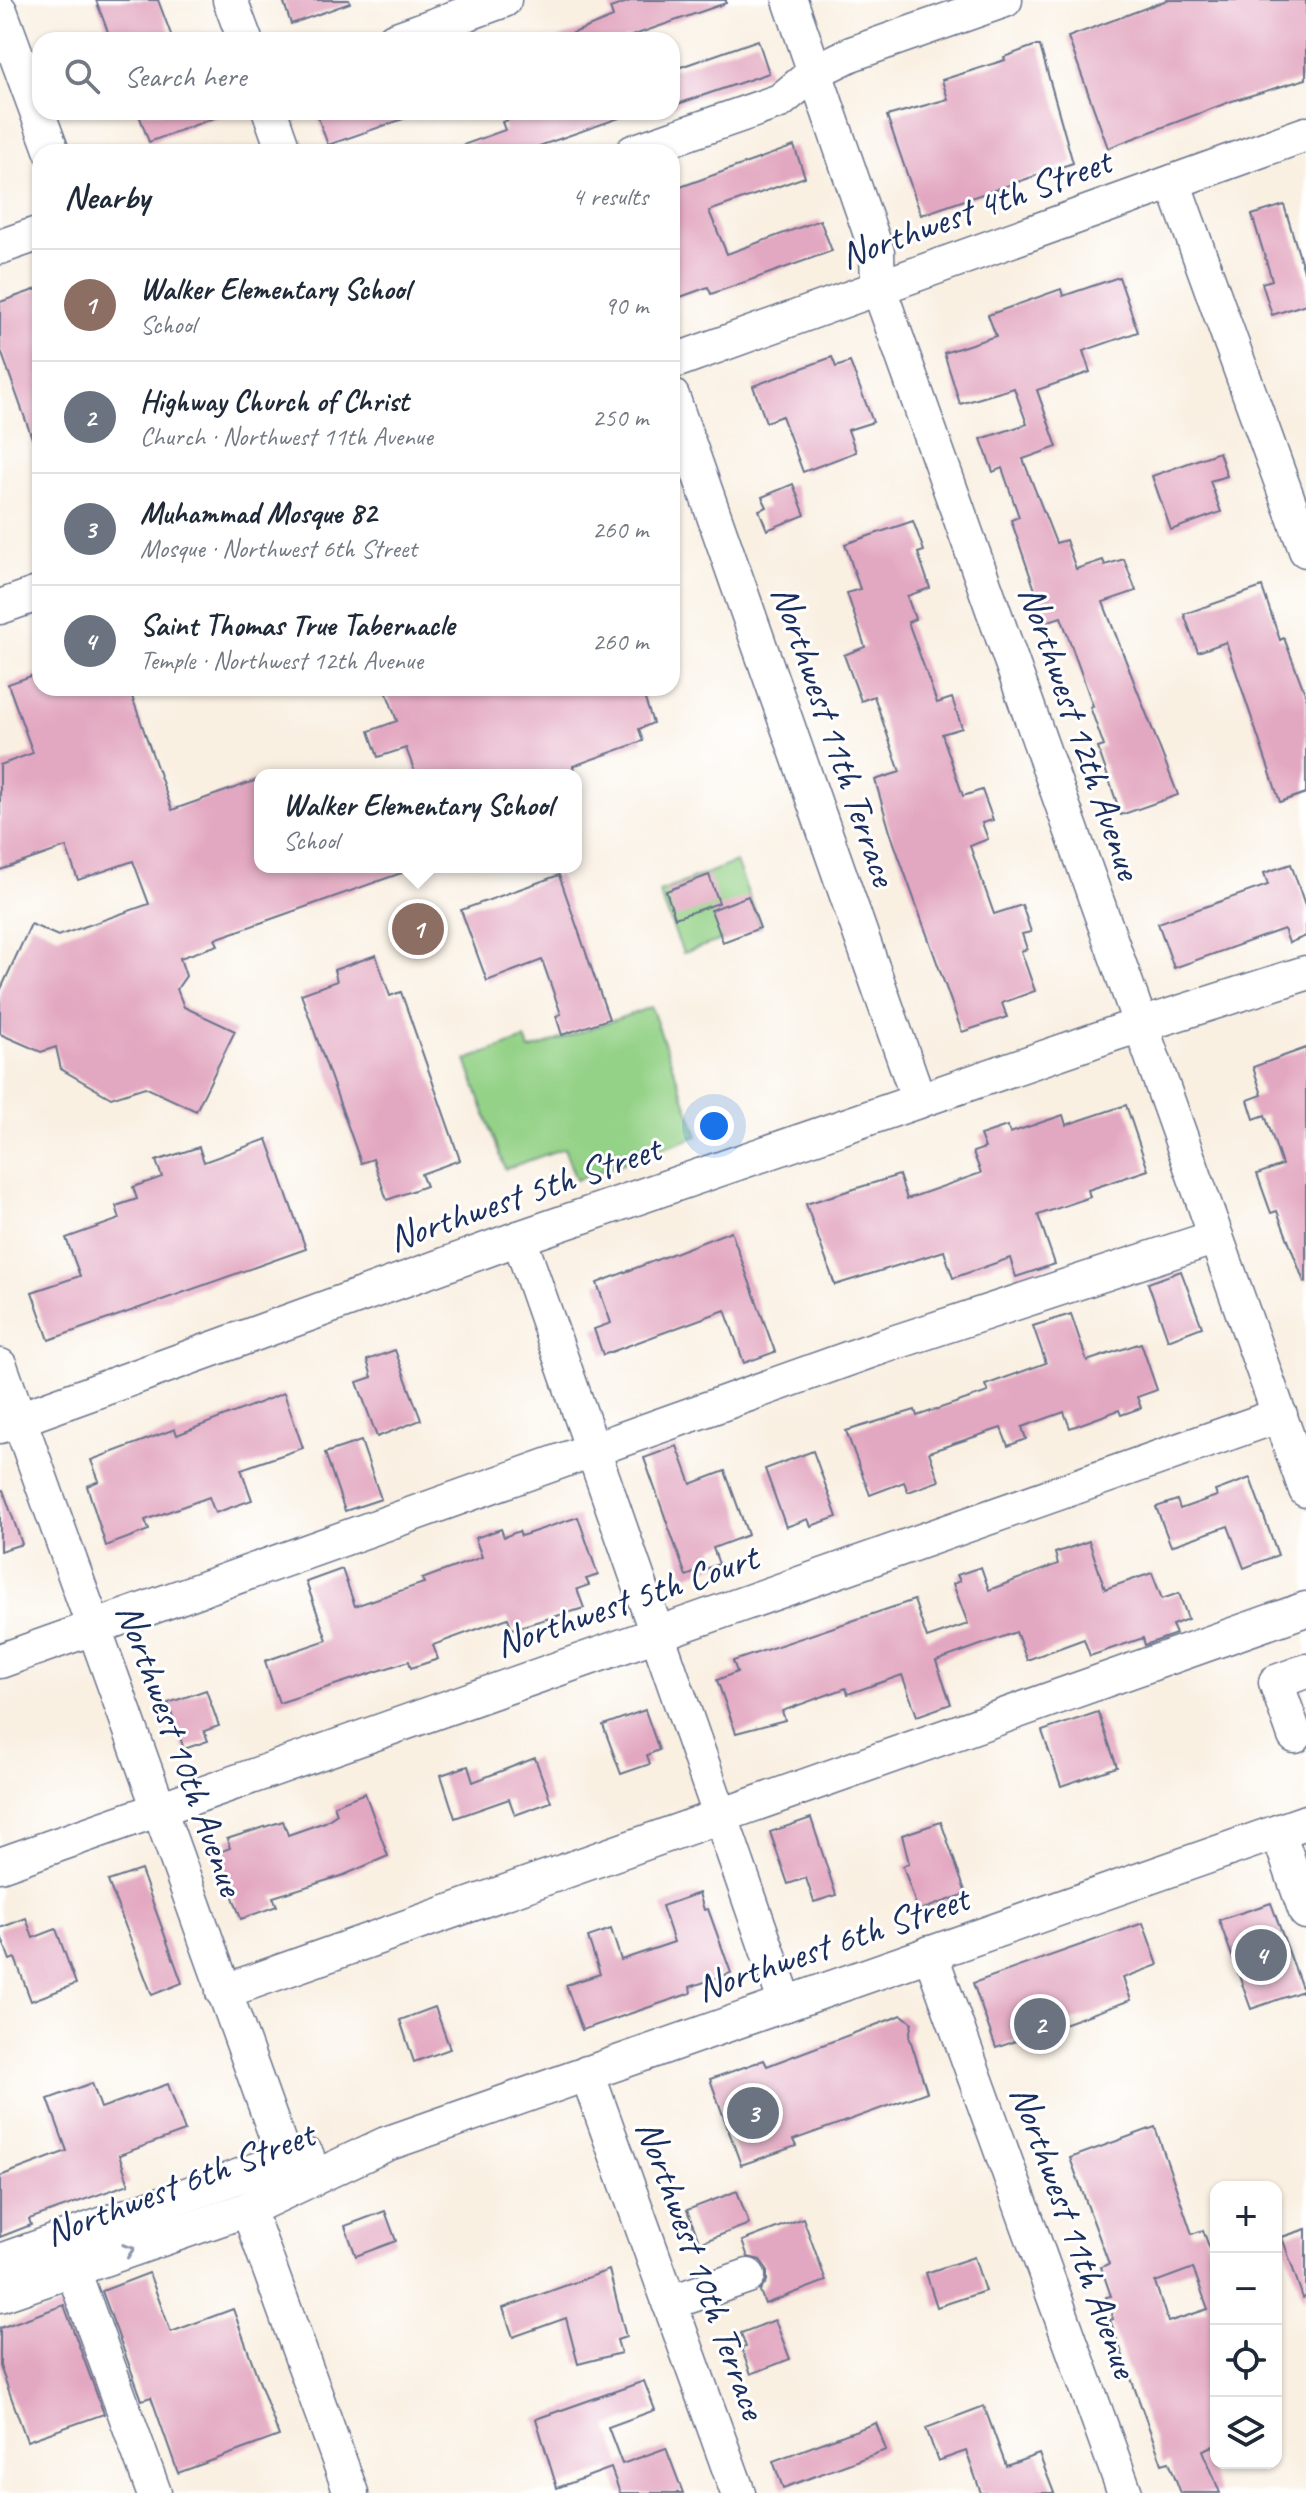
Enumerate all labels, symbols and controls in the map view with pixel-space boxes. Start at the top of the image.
search box [32,32,680,120]
icon: search [60,54,104,98]
text: Search here [124,57,246,95]
street label: Northwest 4th Street [833,137,1120,279]
text: Nearby [64,175,150,218]
text: 4 results [572,180,648,213]
text: Walker Elementary School [140,270,410,308]
text: 1 [84,289,96,322]
text: 90 m [604,289,648,322]
text: School [140,308,196,341]
text: Highway Church of Christ [140,382,408,420]
text: 2 [84,401,96,434]
text: 250 m [592,401,648,434]
text: Church · Northwest 11th Avenue [140,420,433,453]
text: Muhammad Mosque 82 [140,494,376,532]
text: 3 [84,513,96,546]
text: 260 m [592,513,648,546]
text: Mosque · Northwest 6th Street [140,532,417,565]
street label: Northwest 11th Terrace [761,579,909,894]
street label: Northwest 12th Avenue [1008,579,1154,888]
text: Saint Thomas True Tabernacle [140,606,454,644]
text: 4 [84,625,96,658]
text: 260 m [592,625,648,658]
text: Temple · Northwest 12th Avenue [140,644,423,677]
popup [254,769,582,873]
text: Walker Elementary School [283,786,553,824]
text: School [283,824,339,857]
pin: 1 [392,899,444,959]
your location [694,1106,734,1146]
street label: Northwest 5th Street [382,1124,670,1262]
street label: Northwest 5th Court [489,1533,767,1667]
street label: Northwest 10th Avenue [106,1597,256,1904]
street label: Northwest 6th Street [690,1874,978,2012]
pin: 4 [1235,1925,1287,1985]
pin: 2 [1014,1994,1066,2054]
street label: Northwest 11th Avenue [1000,2079,1150,2386]
pin: 3 [727,2083,779,2143]
street label: Northwest 6th Street [38,2109,324,2256]
street label: Northwest 10th Terrace [626,2113,778,2427]
map controls [1210,2181,1282,2469]
button: + [1210,2181,1282,2253]
one-way arrow [122,2243,136,2259]
button: − [1210,2253,1282,2325]
button: locate [1210,2325,1282,2397]
button: layers [1210,2397,1282,2469]

